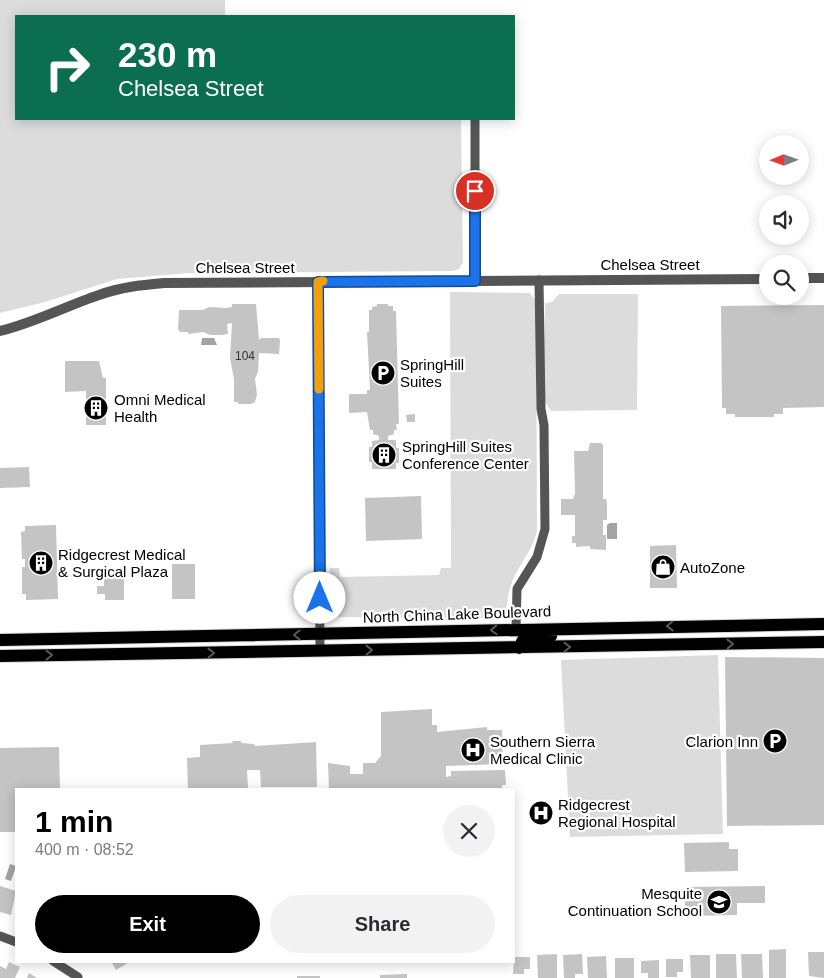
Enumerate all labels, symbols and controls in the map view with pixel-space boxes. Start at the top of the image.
icon: right [35,35,100,100]
text: 230 m [118,35,217,74]
text: Chelsea Street [118,76,264,101]
north arrow [759,135,809,185]
map controls [759,135,809,305]
pin [454,170,496,212]
icon: arrive [461,177,489,205]
button: sound [759,195,809,245]
button: search [759,255,809,305]
street label: Chelsea Street [600,256,700,273]
street label: Chelsea Street [195,259,295,276]
house number: 104 [235,349,255,363]
place label: SpringHill Suites [400,356,464,390]
parking icon: SpringHill Suites [370,360,396,386]
place label: Omni Medical Health [114,391,206,425]
building icon: Omni Medical Health [83,395,109,421]
place label: SpringHill Suites Conference Center [402,438,529,472]
building icon: SpringHill Suites Conference Center [371,442,397,468]
place label: Ridgecrest Medical & Surgical Plaza [58,546,186,580]
building icon: Ridgecrest Medical & Surgical Plaza [28,550,54,576]
shop icon: AutoZone [650,554,676,580]
place label: AutoZone [680,559,745,576]
position arrow [293,571,345,623]
street label: North China Lake Boulevard [363,602,551,626]
one-way arrow [666,621,674,632]
one-way arrow [490,625,498,635]
one-way arrow [292,630,300,640]
one-way arrow [726,638,734,649]
one-way arrow [564,642,572,652]
one-way arrow [366,645,373,655]
one-way arrow [208,648,215,658]
one-way arrow [45,650,53,660]
parking icon: Clarion Inn [762,728,788,754]
place label: Southern Sierra Medical Clinic [490,733,596,767]
place label: Clarion Inn [685,733,758,750]
hospital icon: Southern Sierra Medical Clinic [460,737,486,763]
place label: Ridgecrest Regional Hospital [558,796,676,830]
hospital icon: Ridgecrest Regional Hospital [528,800,554,826]
text: 1 min [35,805,113,838]
button: close [443,805,495,857]
text: 400 m · 08:52 [35,841,134,858]
place label: Mesquite Continuation School [568,885,702,919]
school or university icon: Mesquite Continuation School [706,889,732,915]
button: Exit [35,895,260,953]
button: Share [270,895,495,953]

